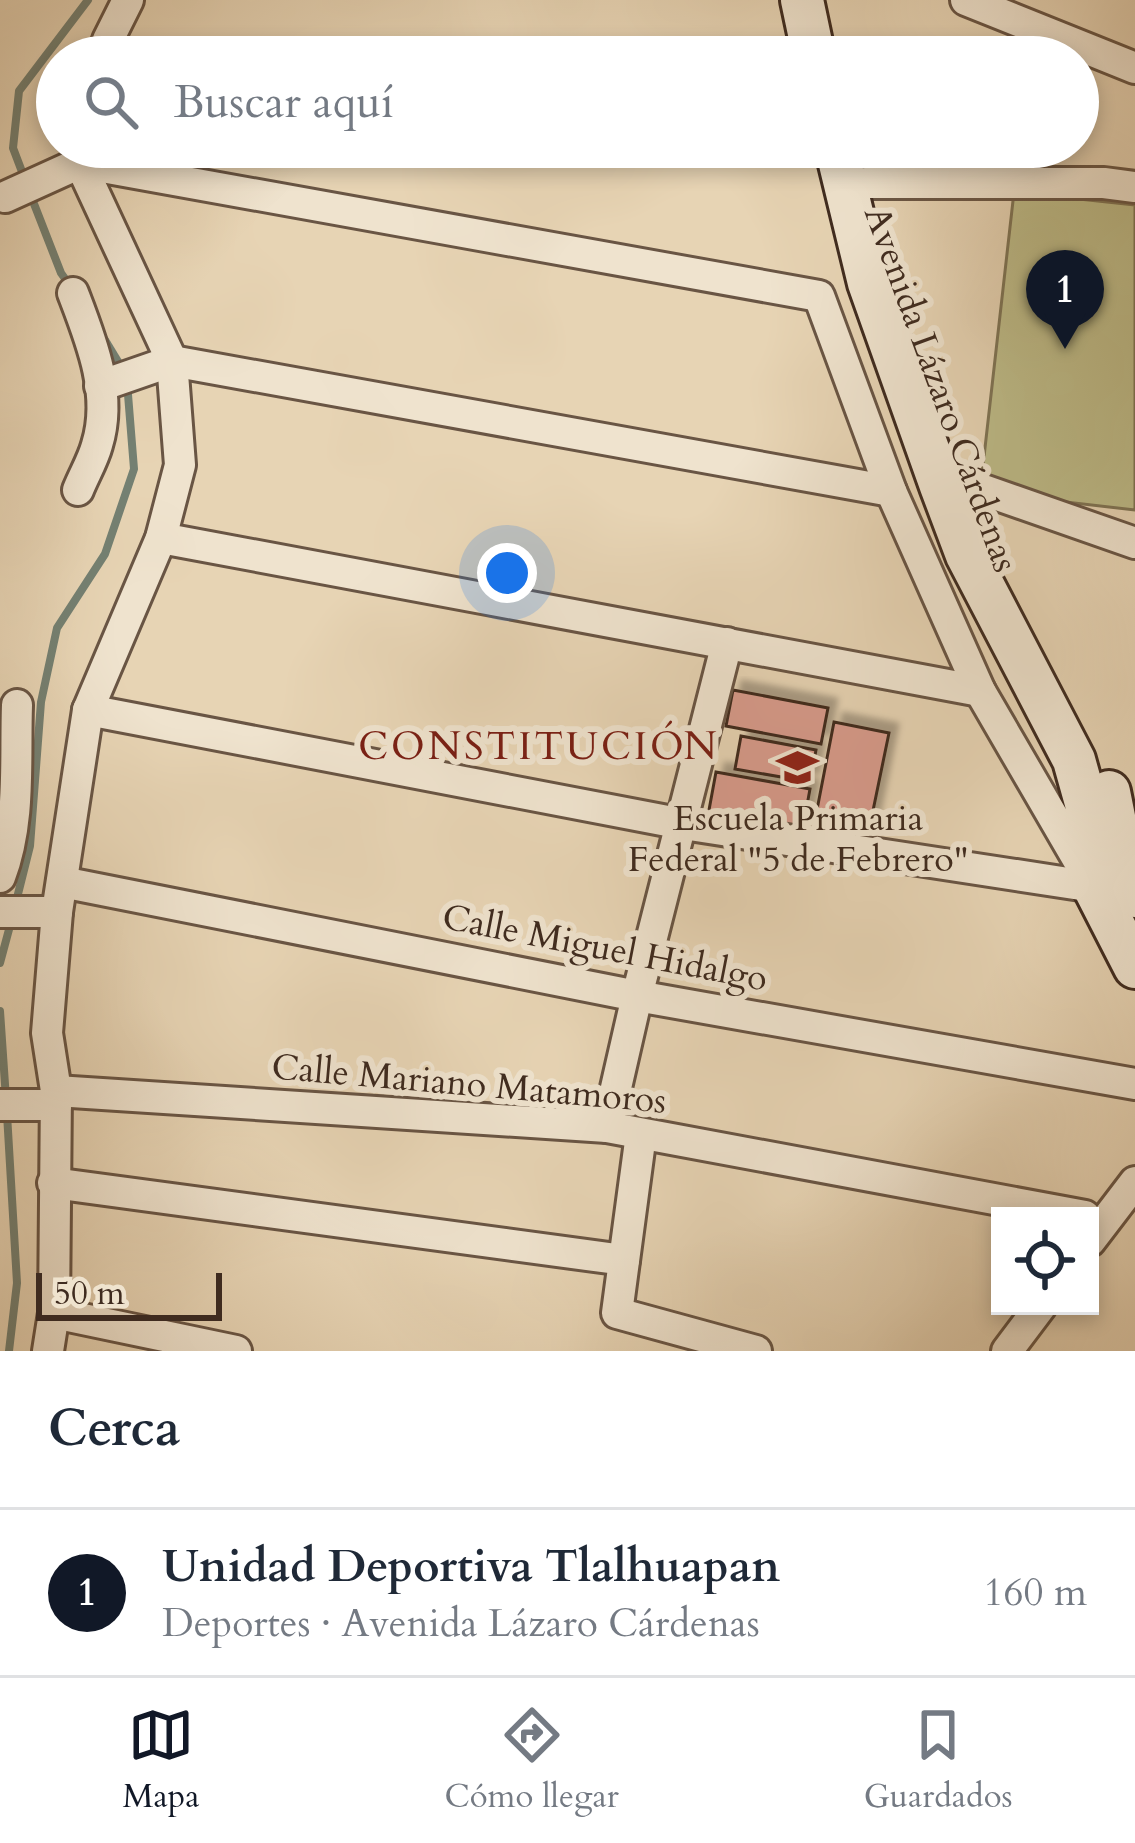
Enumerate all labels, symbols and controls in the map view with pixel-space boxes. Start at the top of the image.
search box [36,36,1099,168]
icon: search [78,69,144,135]
text: Buscar aquí [174,72,394,133]
street label: Avenida Lázaro Cárdenas [852,199,1030,579]
pin: 1 [1026,250,1104,349]
your location [477,543,537,603]
district label: CONSTITUCIÓN [358,720,720,773]
school or university icon: Escuela Primaria Federal "5 de Febrero" [775,745,821,791]
place label: Escuela Primaria Federal "5 de Febrero" [628,794,968,884]
street label: Calle Miguel Hidalgo [438,892,772,1004]
street label: Calle Mariano Matamoros [270,1042,668,1126]
map controls [991,1207,1099,1315]
button: locate [991,1207,1099,1315]
scale bar [36,1267,222,1320]
text: 50 m [54,1271,125,1316]
text: Cerca [48,1394,180,1464]
text: Unidad Deportiva Tlalhuapan [162,1536,780,1597]
text: 1 [77,1566,97,1619]
text: 160 m [984,1566,1087,1619]
text: Deportes · Avenida Lázaro Cárdenas [162,1597,760,1650]
tab: Mapa [122,1702,200,1819]
tab: Cómo llegar [445,1702,619,1819]
tab: Guardados [864,1702,1013,1819]

